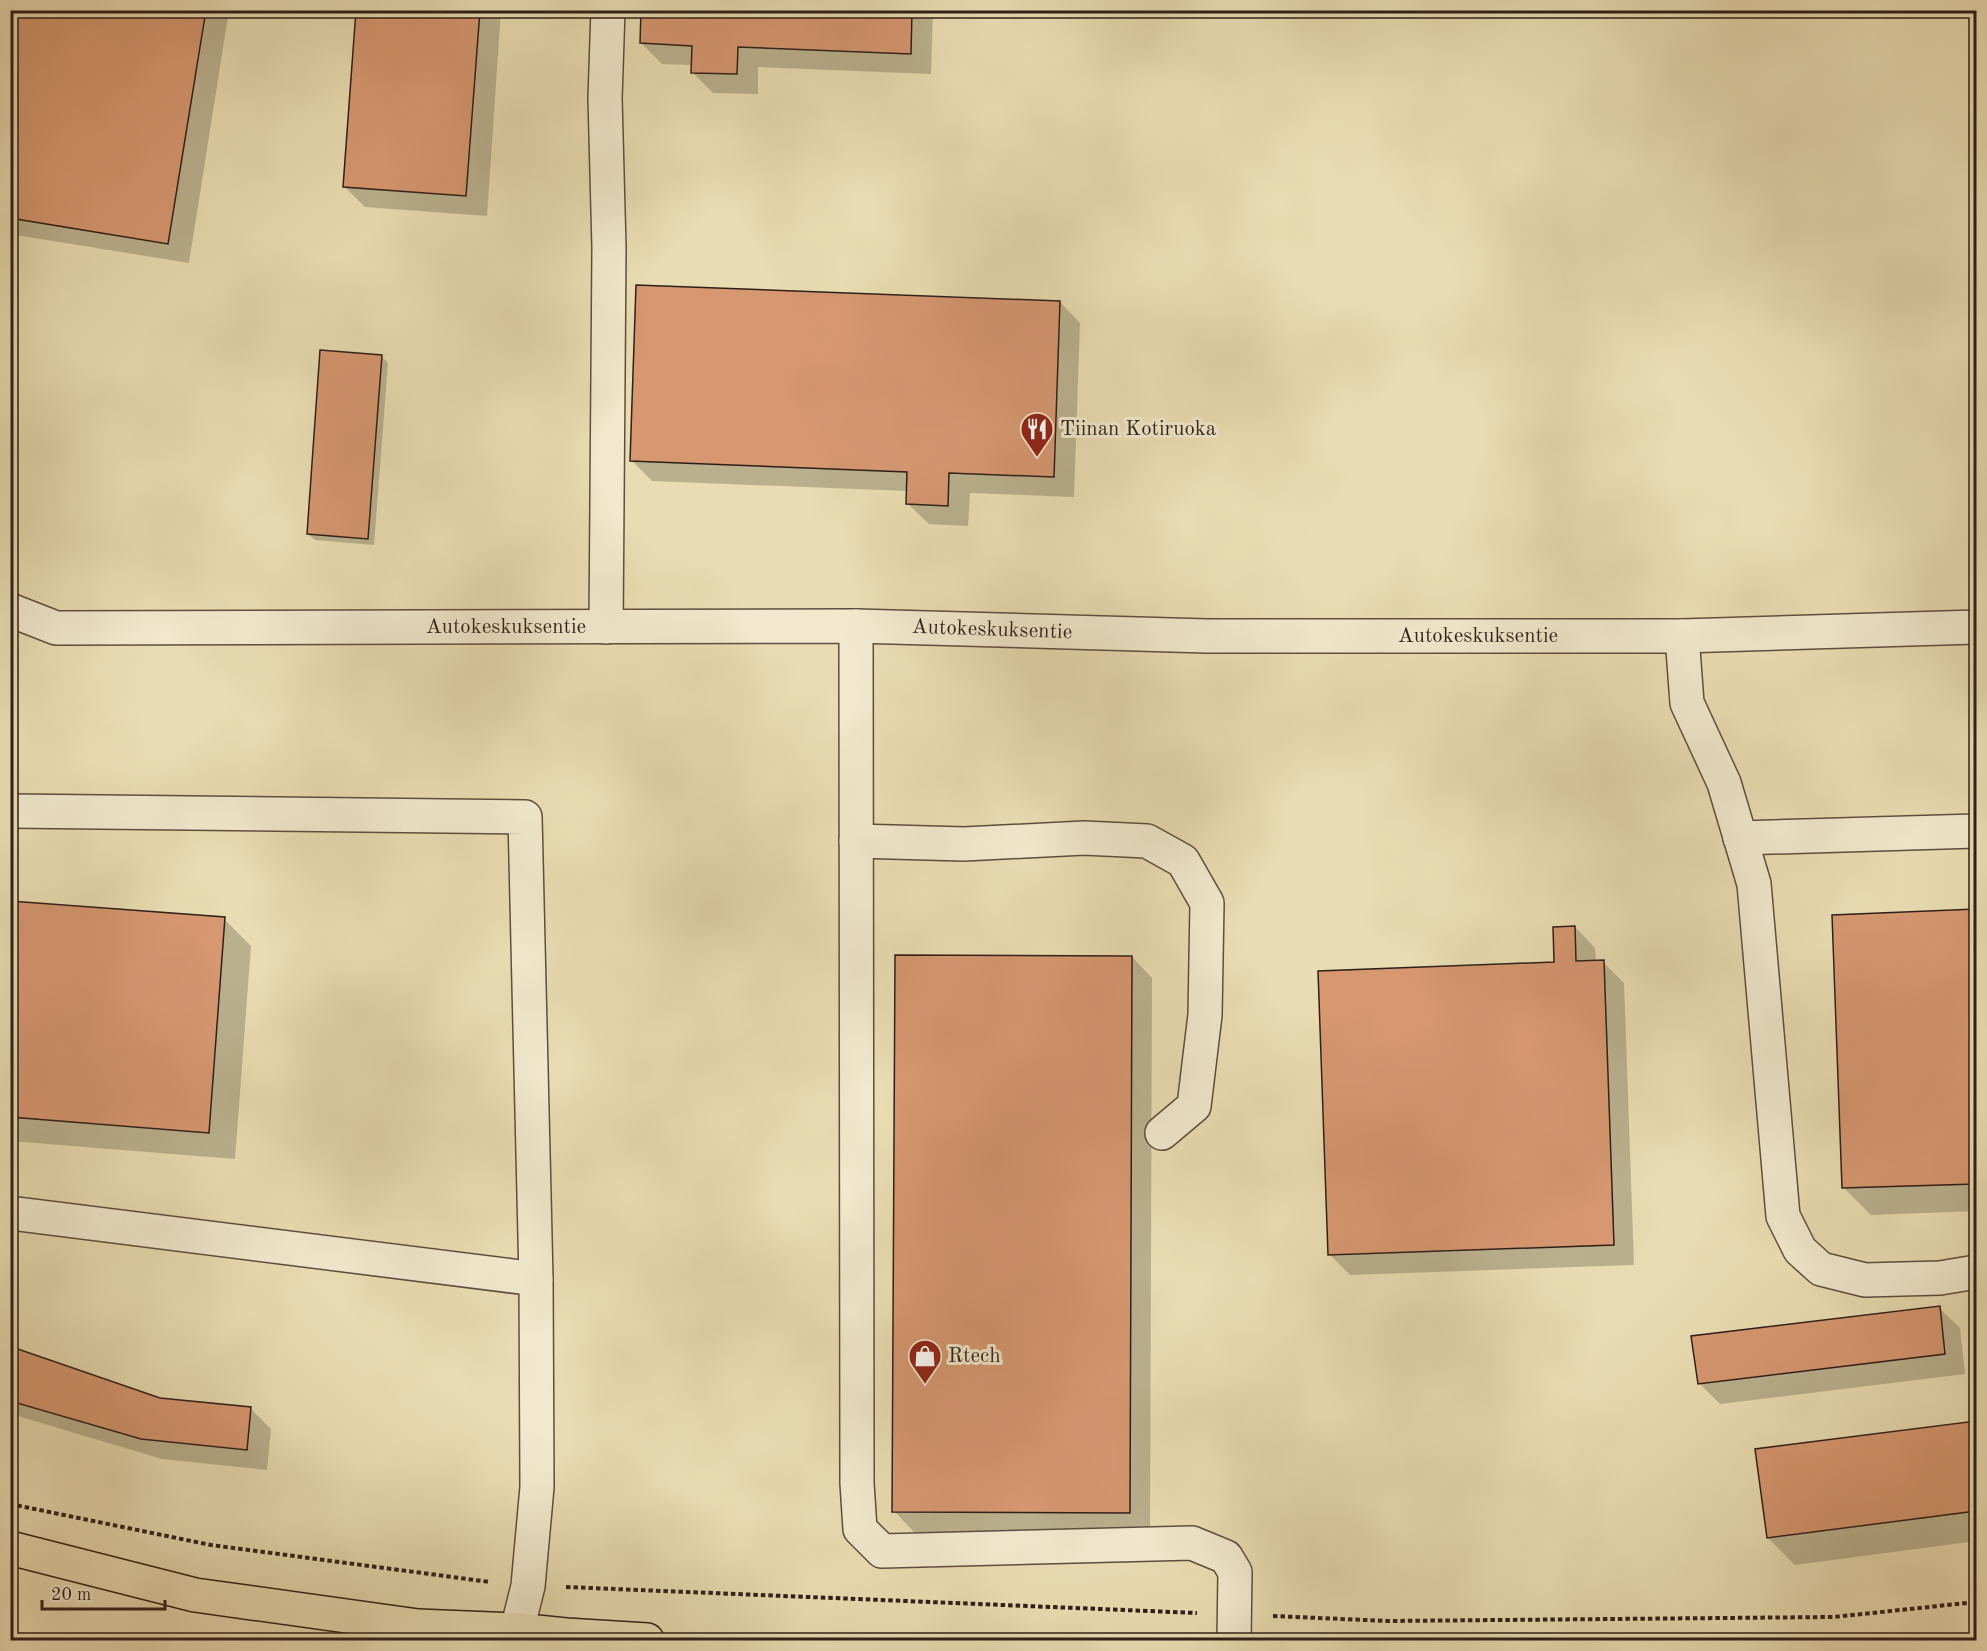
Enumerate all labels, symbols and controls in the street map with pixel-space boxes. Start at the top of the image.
restaurant icon: Tiinan Kotiruoka [1019,411,1055,458]
place label: Tiinan Kotiruoka [1060,419,1216,440]
street label: Autokeskuksentie [426,617,586,638]
street label: Autokeskuksentie [911,617,1073,643]
street label: Autokeskuksentie [1398,626,1558,647]
shop icon: Rtech [907,1338,943,1385]
place label: Rtech [948,1346,1001,1367]
scale bar [42,1573,165,1611]
text: 20 m [51,1586,91,1604]

